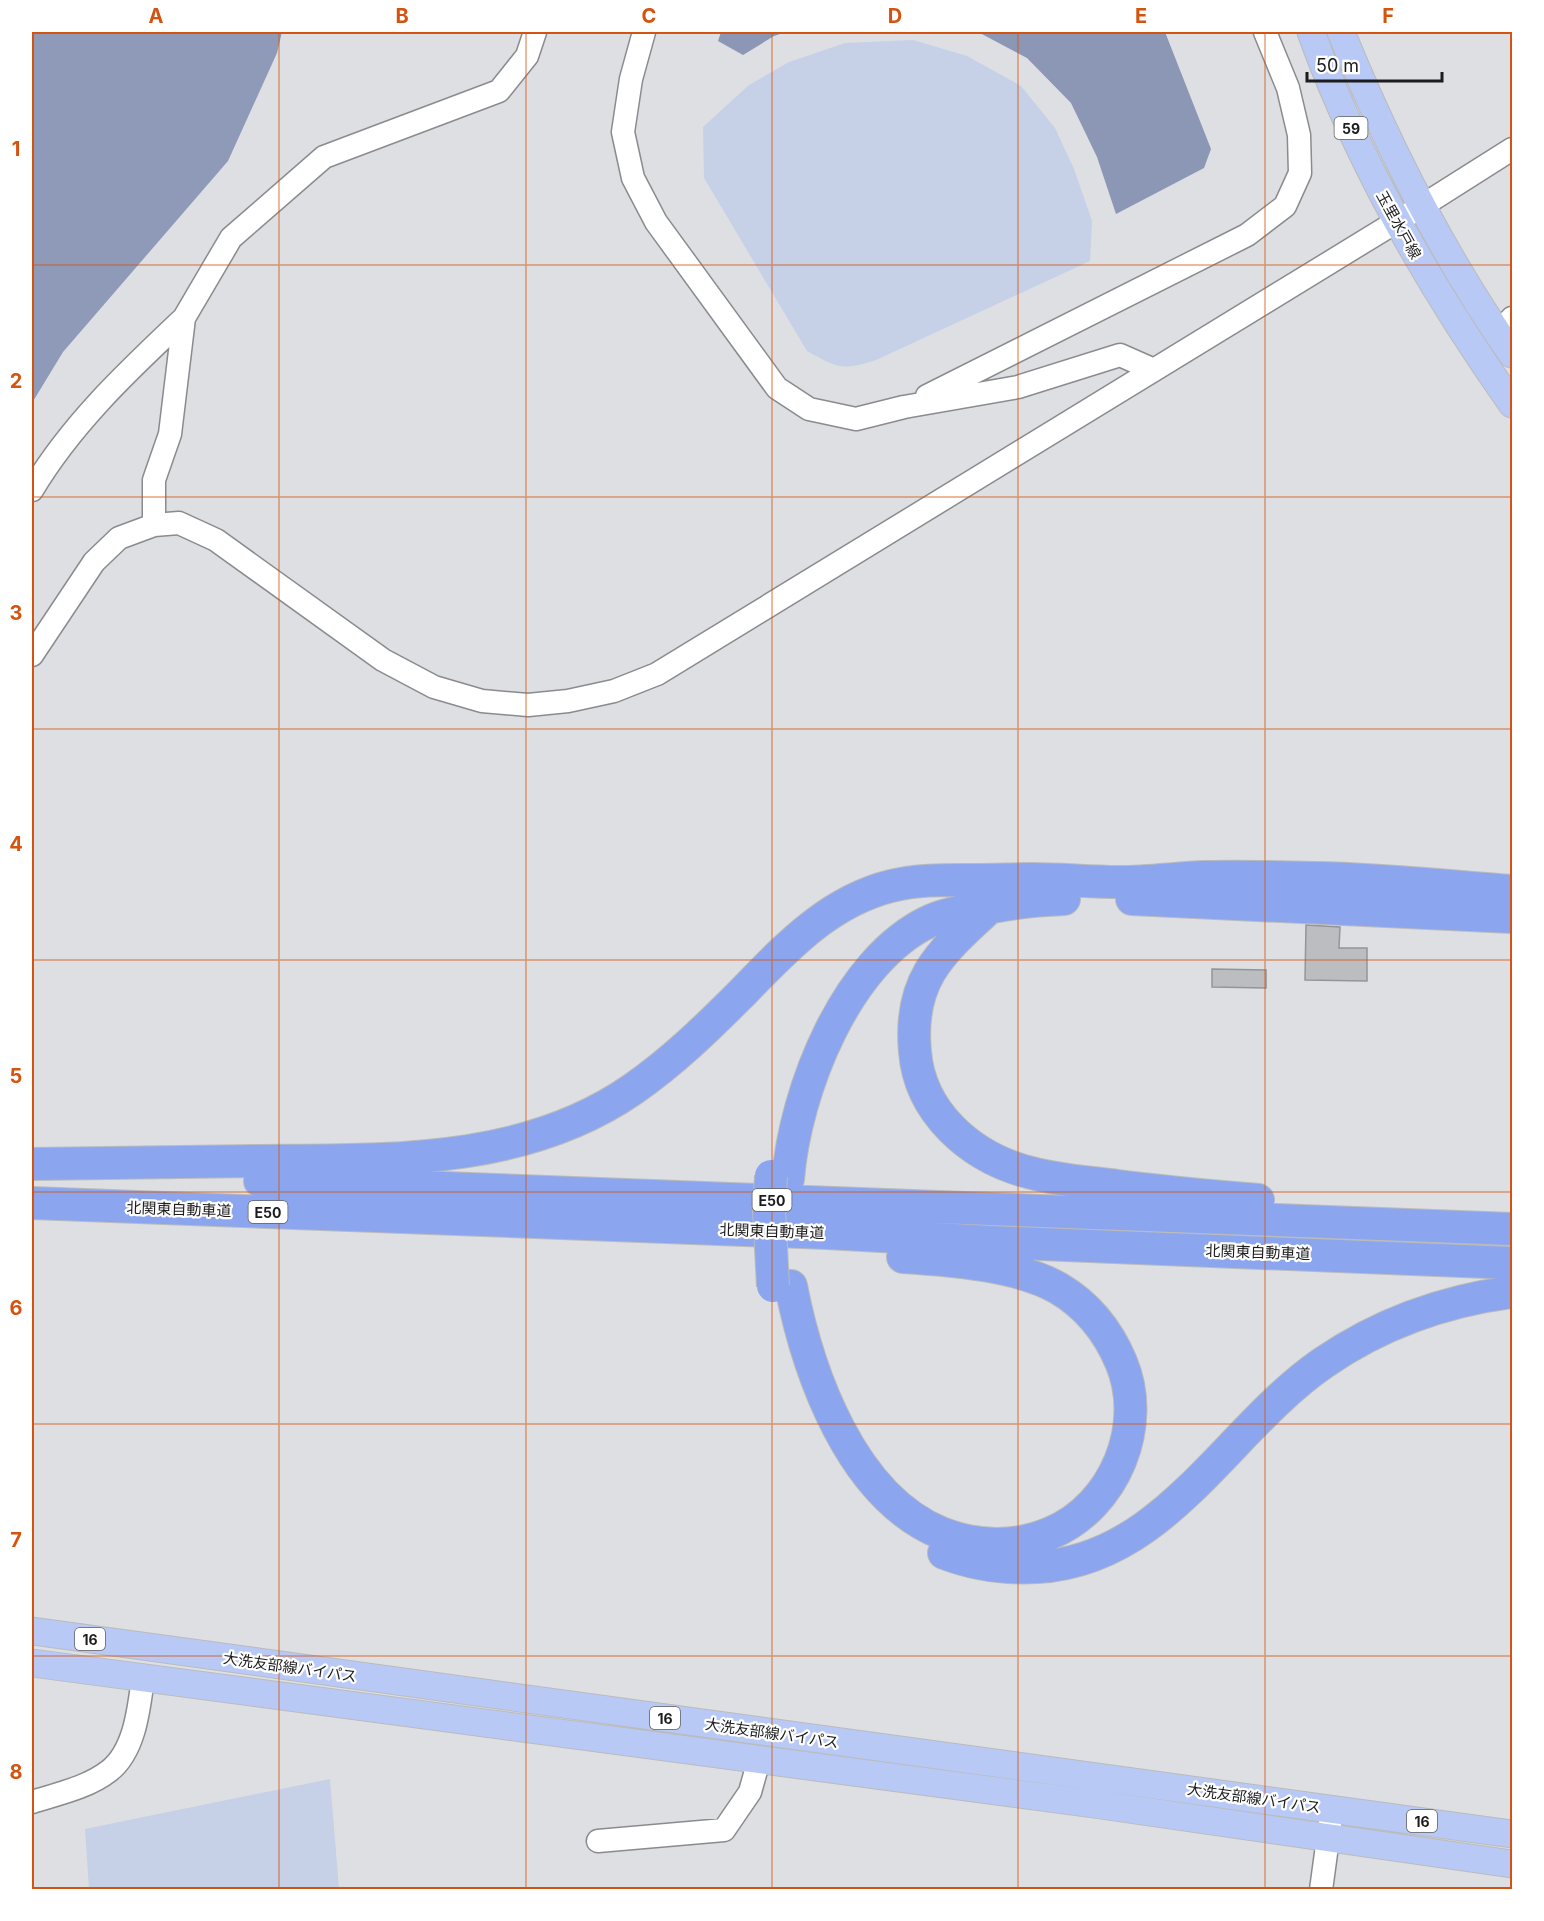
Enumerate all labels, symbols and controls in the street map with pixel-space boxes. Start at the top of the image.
text: A [149,4,164,28]
text: B [395,4,409,28]
text: C [642,4,656,28]
text: D [888,4,902,28]
text: E [1135,4,1147,28]
text: F [1382,4,1394,28]
scale bar [1307,45,1442,83]
text: 50 m [1316,55,1359,76]
road number: 59 [1334,117,1368,139]
text: 1 [12,137,20,161]
street label: 玉里水戸線 [1373,188,1425,262]
text: 2 [10,369,22,393]
text: 3 [10,601,22,625]
text: 4 [9,832,23,856]
text: 5 [10,1064,22,1088]
road number: E50 [752,1189,792,1211]
street label: 北関東自動車道 [126,1198,232,1220]
road number: E50 [248,1201,288,1223]
street label: 北関東自動車道 [719,1220,825,1242]
street label: 北関東自動車道 [1205,1241,1311,1263]
text: 6 [10,1296,23,1320]
text: 7 [10,1528,22,1552]
road number: 16 [75,1628,105,1650]
street label: 大洗友部線バイパス [222,1648,358,1686]
road number: 16 [650,1707,680,1729]
street label: 大洗友部線バイパス [704,1714,840,1752]
text: 8 [9,1760,23,1784]
street label: 大洗友部線バイパス [1186,1779,1322,1817]
road number: 16 [1407,1810,1437,1832]

